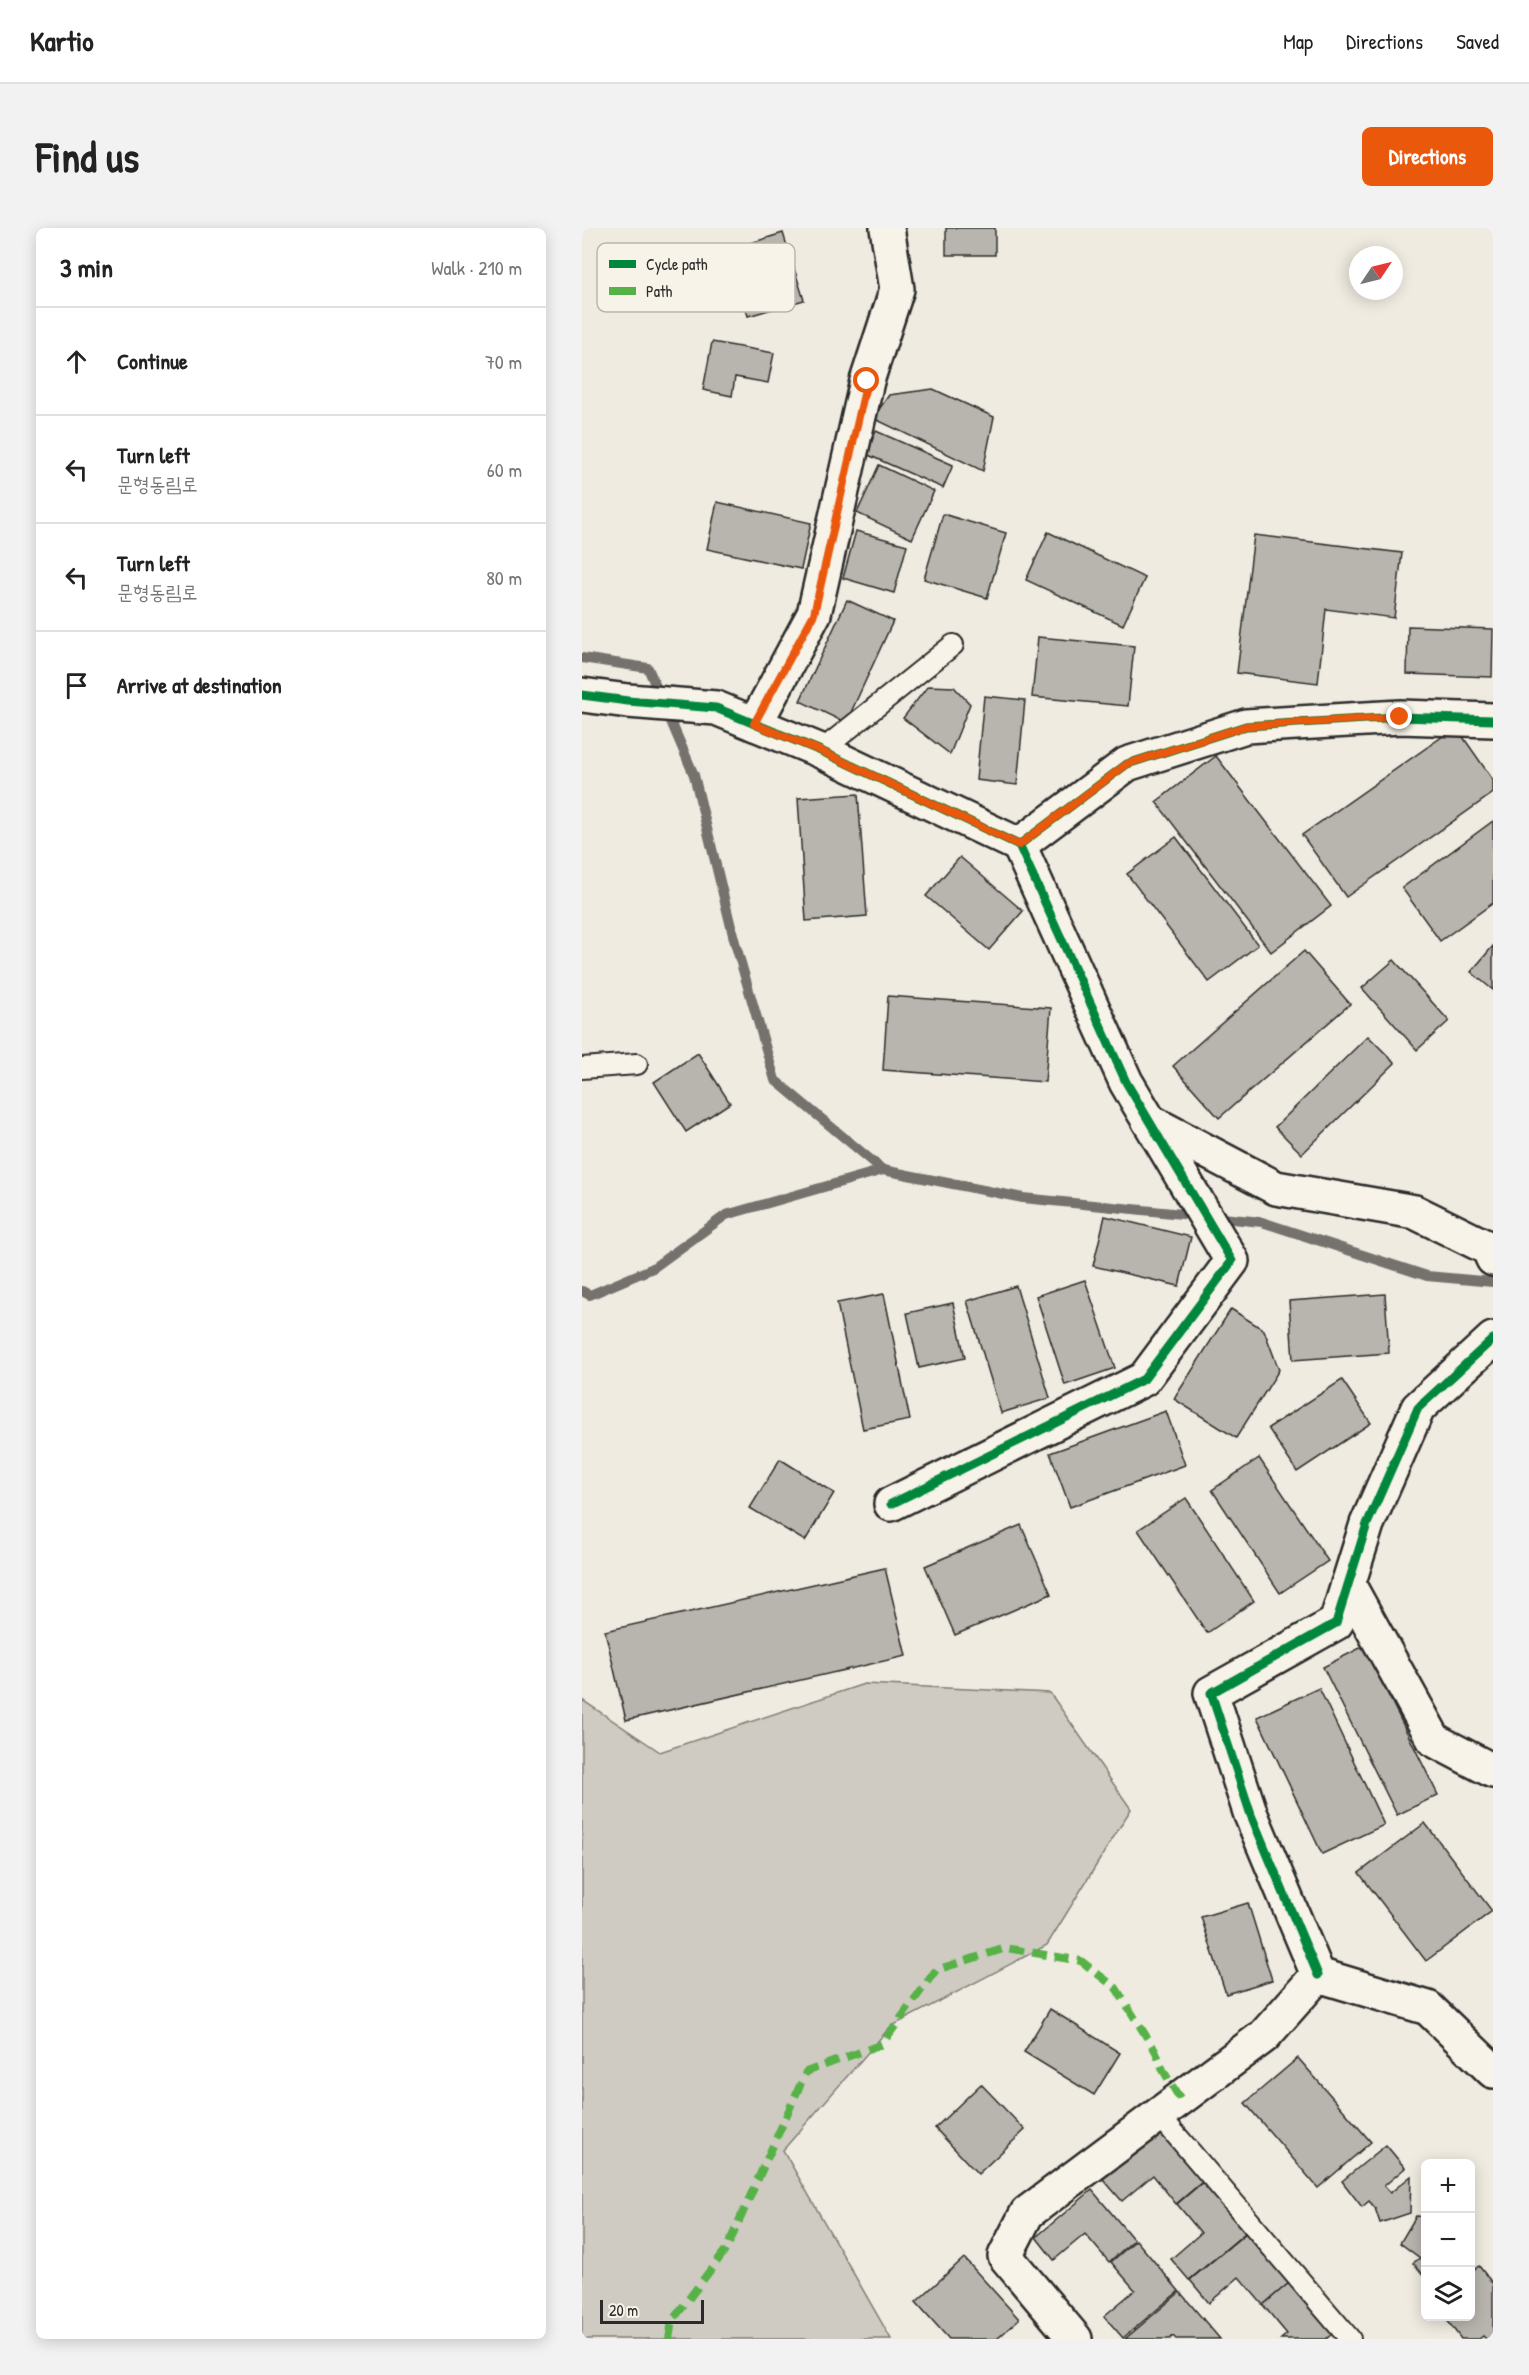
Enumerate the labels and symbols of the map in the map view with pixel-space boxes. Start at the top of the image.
legend [597,243,795,312]
north arrow [1349,246,1403,300]
text: Cycle path [646,253,708,275]
text: Path [646,280,672,302]
route start [853,367,879,393]
route end [1386,703,1412,729]
scale bar [600,2297,704,2324]

